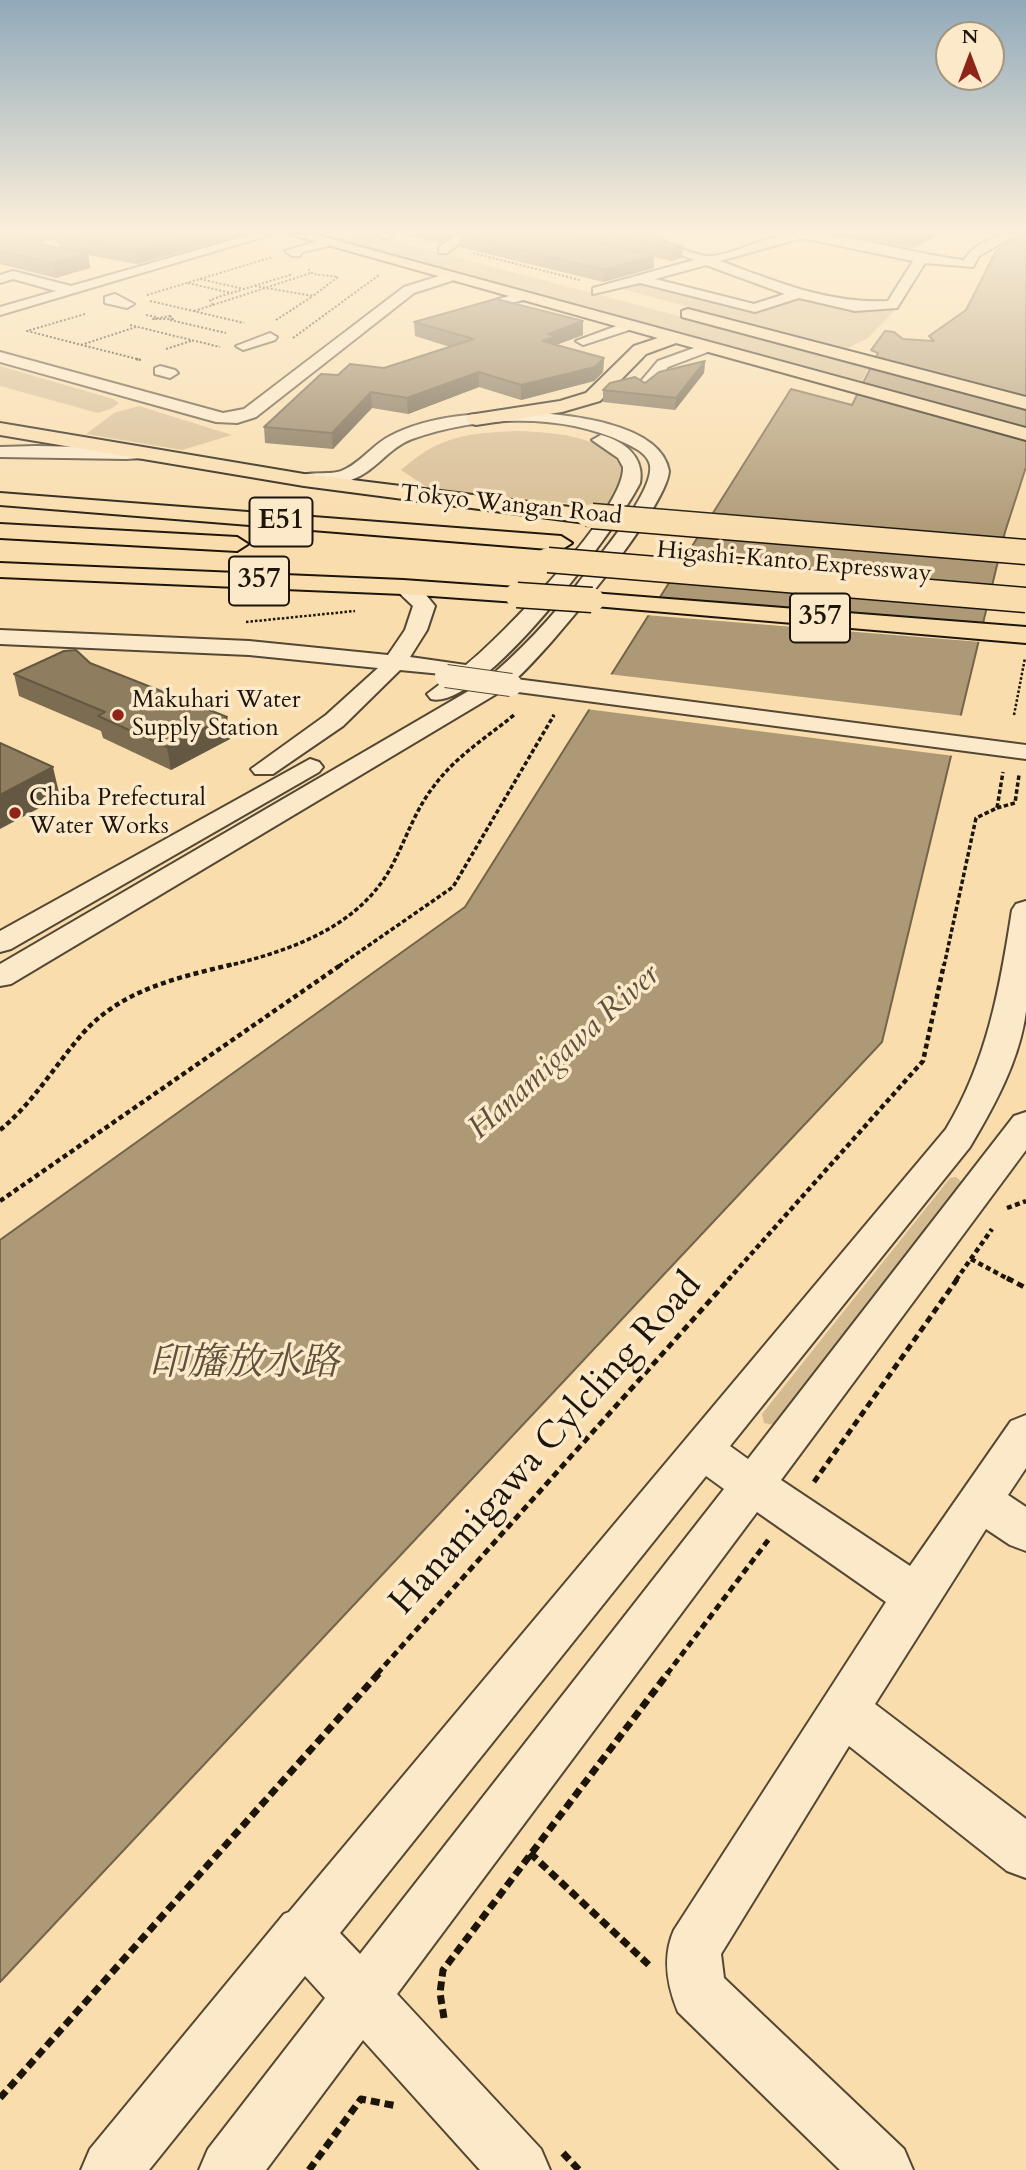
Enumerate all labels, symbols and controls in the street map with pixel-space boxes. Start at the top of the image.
north arrow [935,21,1005,91]
text: N [962,24,978,50]
street label: Tokyo Wangan Road [399,480,623,532]
road number: E51 [250,498,312,546]
street label: Higashi-Kanto Expressway [655,537,933,589]
road number: 357 [229,556,289,606]
road number: 357 [790,594,850,642]
place label: Makuhari Water Supply Station [132,687,301,743]
marker: Makuhari Water Supply Station [110,707,126,723]
place label: Chiba Prefectural Water Works [29,785,206,841]
marker: Chiba Prefectural Water Works [7,805,23,821]
water label: Hanamigawa River [462,957,668,1149]
street label: Hanamigawa Cylcling Road [382,1265,712,1625]
water label: 印旛放水路 [149,1342,339,1388]

